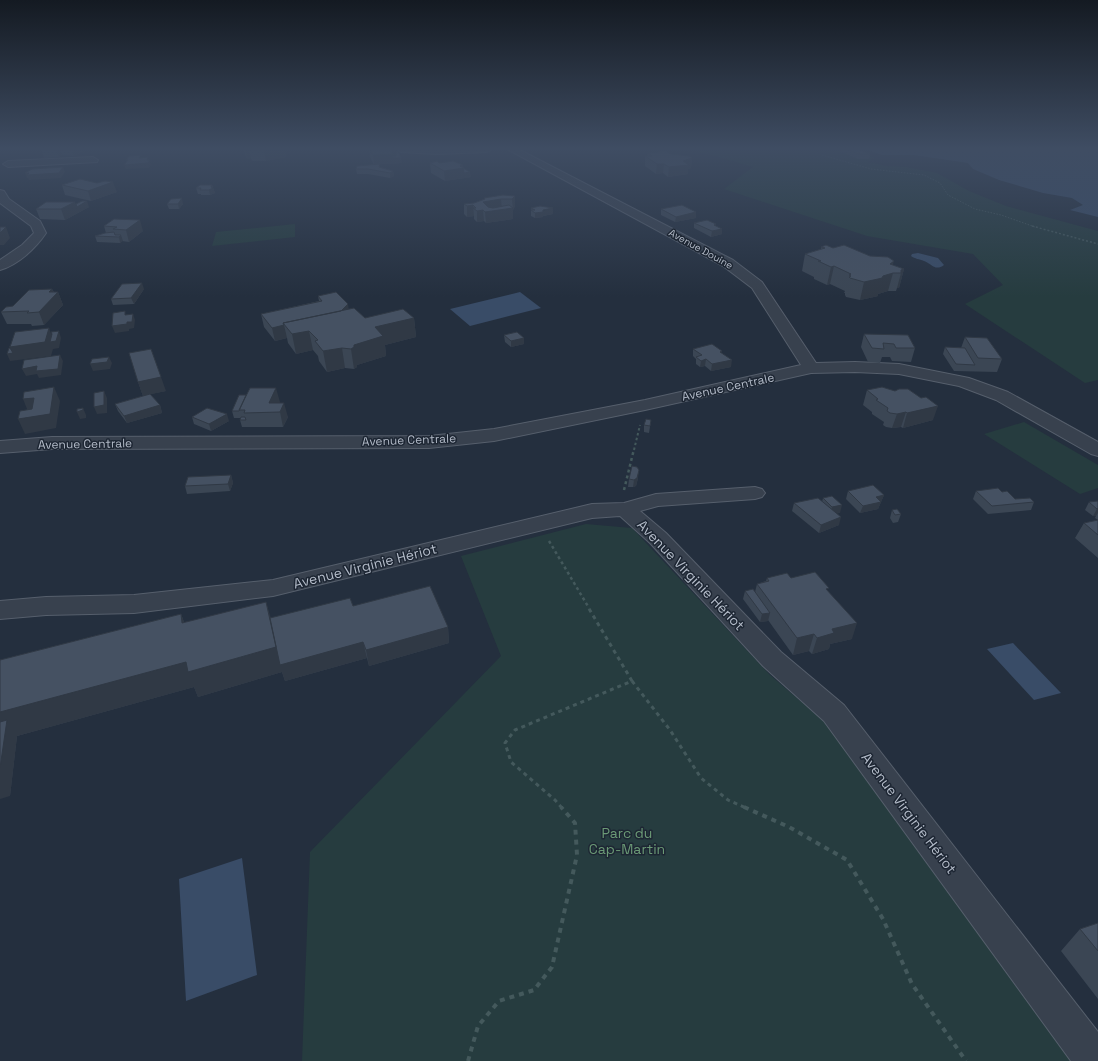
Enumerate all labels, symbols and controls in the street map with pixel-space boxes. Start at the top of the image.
street label: Avenue Douine [667,226,735,272]
street label: Avenue Centrale [680,369,776,405]
street label: Avenue Centrale [362,430,456,450]
street label: Avenue Centrale [38,435,132,453]
street label: Avenue Virginie Hériot [633,516,749,634]
street label: Avenue Virginie Hériot [291,539,439,593]
street label: Avenue Virginie Hériot [857,749,961,877]
park label: Parc du Cap-Martin [589,824,665,858]

